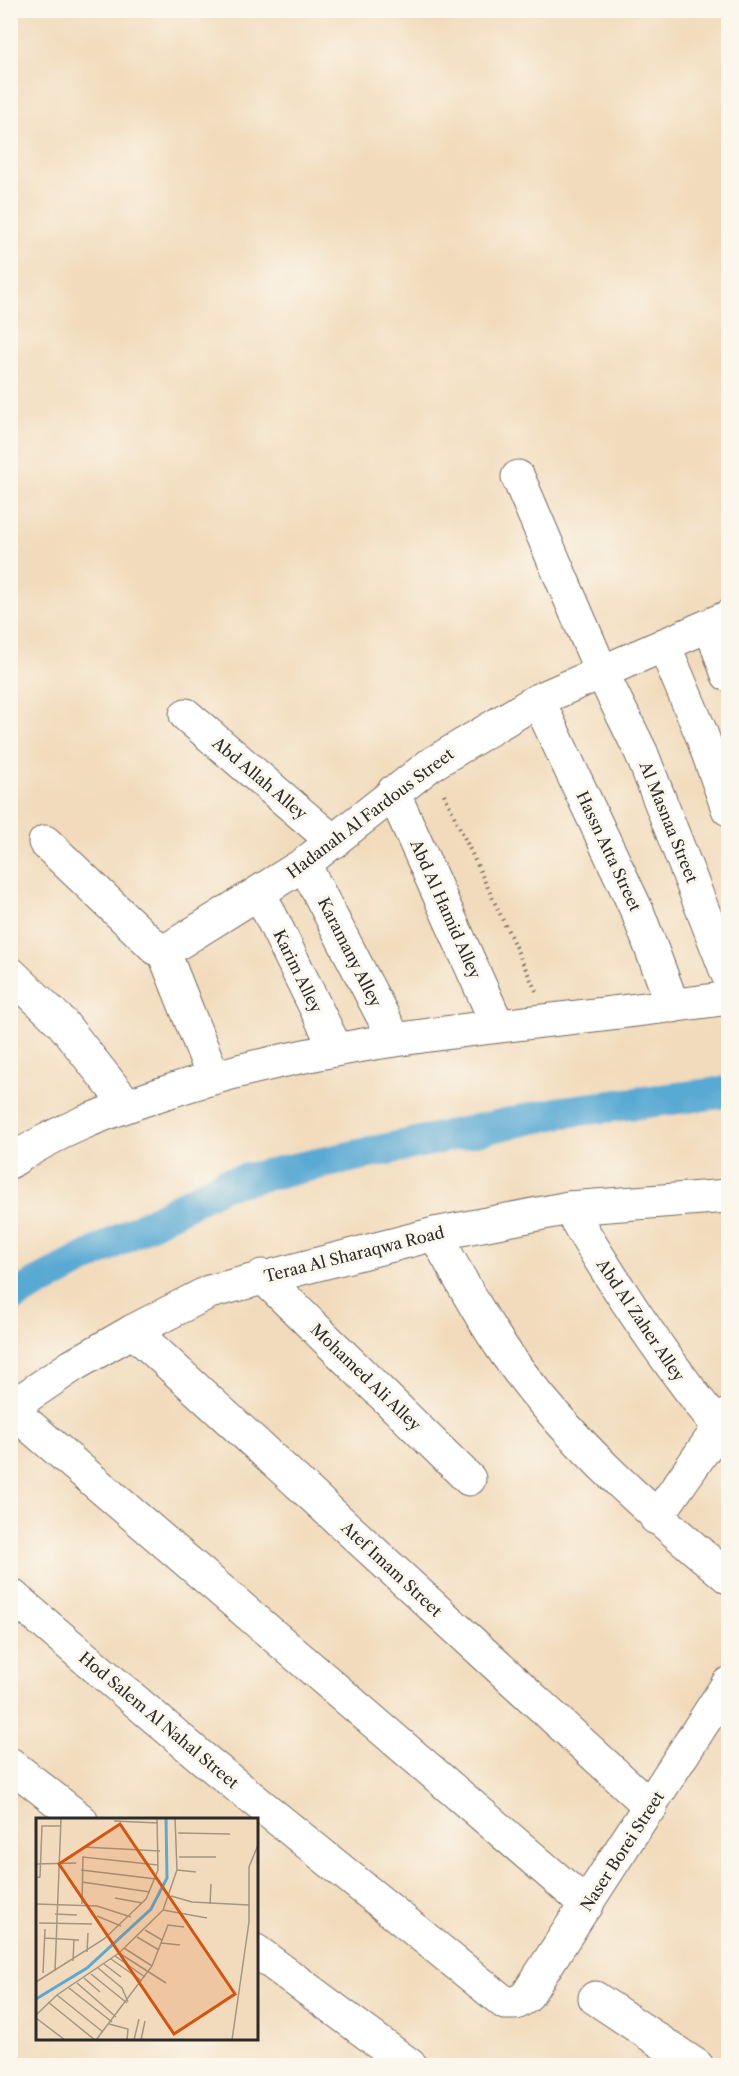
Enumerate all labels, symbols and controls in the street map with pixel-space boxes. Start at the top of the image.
street label: Abd Allah Alley [208,732,312,824]
street label: Hadanah Al Fardous Street [283,743,458,882]
street label: Al Masnaa Street [635,758,702,886]
street label: Hassn Atta Street [572,788,646,915]
street label: Abd Al Hamid Alley [406,836,486,982]
street label: Karamany Alley [314,894,387,1011]
street label: Karim Alley [269,926,327,1017]
street label: Teraa Al Sharaqwa Road [262,1222,446,1286]
street label: Abd Al Zaher Alley [592,1254,690,1386]
street label: Mohamed Ali Alley [307,1319,426,1435]
street label: Atef Imam Street [337,1517,447,1621]
street label: Hod Salem Al Nahal Street [75,1647,243,1793]
street label: Naser Borei Street [576,1787,668,1915]
inset map [36,1818,258,2040]

